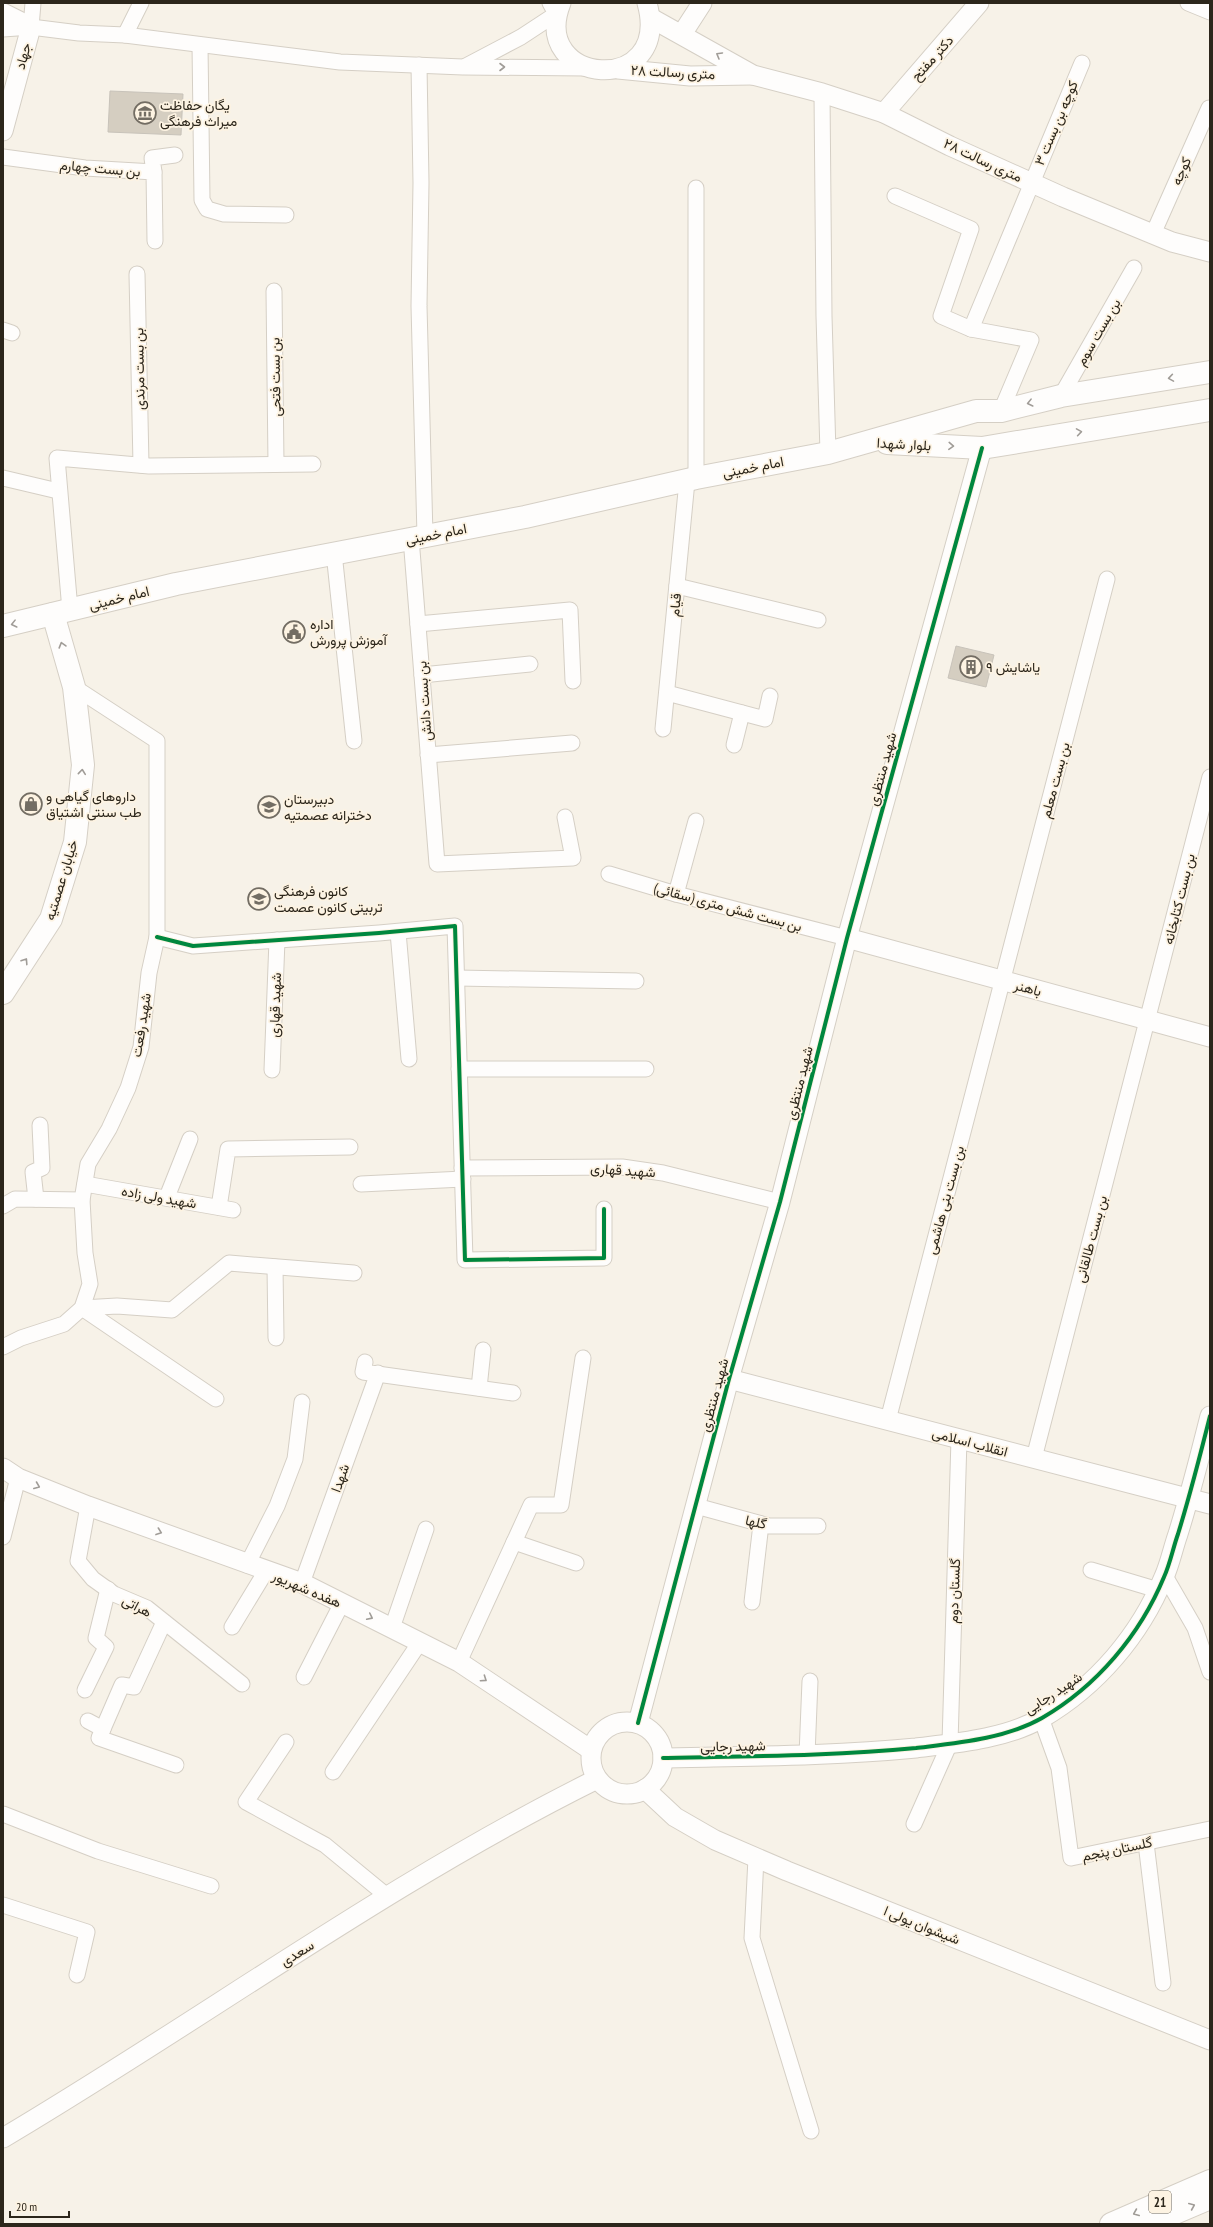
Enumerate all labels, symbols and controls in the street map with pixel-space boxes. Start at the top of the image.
street label: دکتر مفتح [907,31,959,86]
street label: جهاد [11,41,35,71]
one-way arrow [716,53,723,60]
street label: ۲۸ متری رسالت [630,61,716,83]
one-way arrow [499,63,505,71]
street label: کوچه بن بست ۳ [1030,78,1083,169]
place label: یگان حفاظت میراث فرهنگی [160,96,237,130]
museum icon: یگان حفاظت میراث فرهنگی [132,100,158,126]
street label: ۲۸ متری رسالت [941,134,1025,186]
street label: کوچه [1167,154,1196,188]
street label: بن بست چهارم [59,155,141,181]
street label: بن بست سوم [1072,295,1124,369]
street label: بن بست مرندی [129,328,149,410]
street label: بن بست فتحی [265,337,285,417]
one-way arrow [1168,373,1175,382]
one-way arrow [1027,399,1033,407]
one-way arrow [1076,428,1082,437]
street label: بلوار شهدا [876,434,932,454]
one-way arrow [948,442,954,451]
street label: امام خمینی [721,452,785,482]
street label: امام خمینی [404,519,468,549]
street label: امام خمینی [87,582,151,614]
street label: قیام [665,593,685,617]
place label: اداره آموزش پرورش [310,615,388,650]
one-way arrow [11,619,18,627]
public building icon: اداره آموزش پرورش [281,619,307,645]
one-way arrow [58,641,67,648]
building icon: یاشایش ۹ [958,654,984,680]
place label: یاشایش ۹ [986,658,1040,676]
street label: بن بست دانش [412,660,436,742]
street label: شهید منتظری [864,730,900,808]
street label: بن بست معلم [1036,740,1074,820]
one-way arrow [77,769,86,775]
place label: داروهای گیاهی و طب سنتی اشتیاق [46,787,142,821]
place label: دبیرستان دخترانه عصمتیه [284,790,372,824]
shop icon: داروهای گیاهی و طب سنتی اشتیاق [18,791,44,817]
school or university icon: دبیرستان دخترانه عصمتیه [256,794,282,820]
street label: خیابان عصمتیه [40,838,82,922]
street label: بن بست کتابخانه [1159,852,1199,946]
street label: بن بست شش متری (سقائی) [652,879,804,935]
place label: کانون فرهنگی تربیتی کانون عصمت [274,882,383,916]
school or university icon: کانون فرهنگی تربیتی کانون عصمت [246,886,272,912]
one-way arrow [20,958,27,965]
street label: شهید قهاری [265,972,285,1038]
street label: باهنر [1011,975,1044,1000]
street label: شهید رفعت [127,992,155,1058]
street label: شهید منتظری [781,1044,817,1122]
street label: بن بست بنی هاشمی [922,1144,968,1256]
street label: شهید قهاری [590,1159,656,1181]
street label: شهید ولی زاده [120,1182,198,1212]
street label: بن بست طالقانی [1071,1193,1111,1285]
street label: شهید منتظری [696,1356,732,1434]
street label: انقلاب اسلامی [930,1423,1010,1461]
street label: شهدا [327,1461,353,1495]
one-way arrow [33,1481,41,1489]
street label: گلها [744,1511,768,1533]
one-way arrow [155,1528,162,1536]
street label: گلستان دوم [944,1558,964,1624]
street label: هفده شهریور [269,1566,344,1612]
street label: هراتی [119,1591,155,1621]
one-way arrow [366,1612,373,1620]
street label: شهید رجایی [1021,1668,1085,1718]
one-way arrow [480,1674,487,1682]
street label: شهید رجایی [700,1736,766,1756]
street label: گلستان پنجم [1080,1833,1154,1866]
street label: شیشوان یولی ا [881,1902,963,1948]
street label: سعدی [277,1936,317,1970]
road number: 21 [1149,2191,1171,2213]
scale bar [10,2193,69,2219]
text: 20 m [16,2199,37,2214]
one-way arrow [1189,2202,1196,2210]
one-way arrow [1132,2208,1140,2216]

